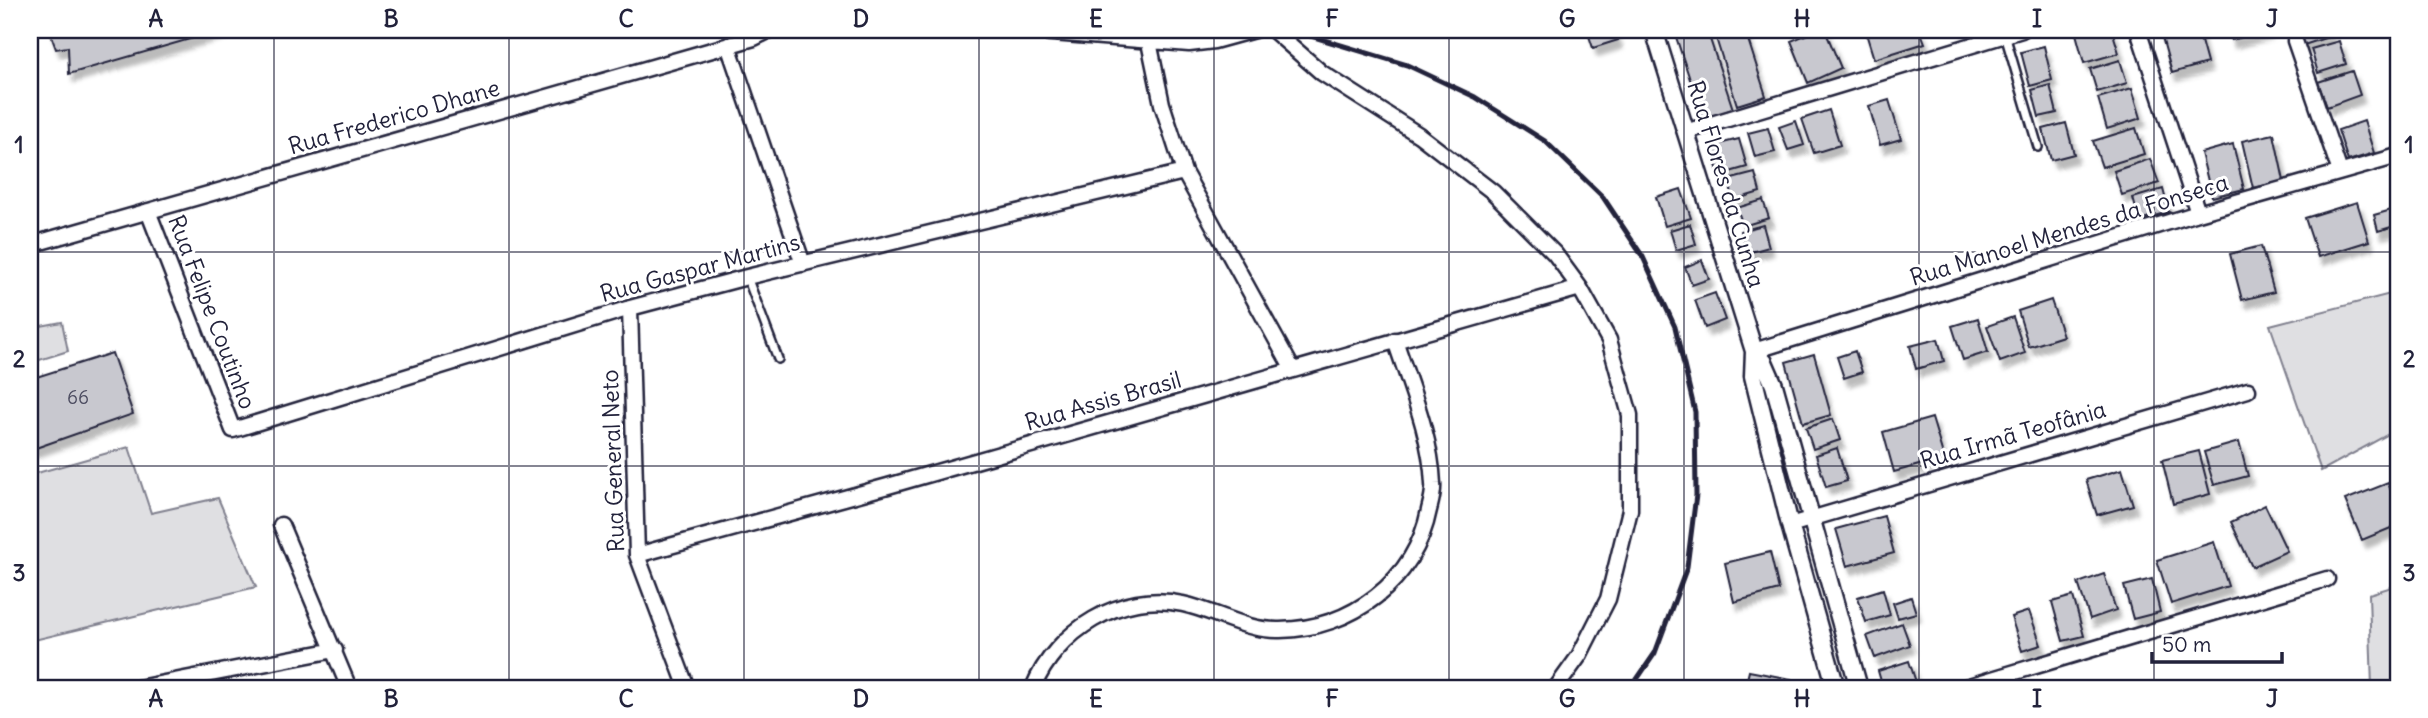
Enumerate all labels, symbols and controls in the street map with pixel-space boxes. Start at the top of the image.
text: A [149,4,164,33]
text: B [383,4,399,33]
text: C [618,4,634,33]
text: D [853,4,869,33]
text: E [1089,4,1103,33]
text: F [1325,4,1339,33]
text: G [1559,4,1575,33]
text: H [1794,4,1810,33]
text: I [2032,4,2042,33]
text: J [2266,4,2278,33]
street label: Rua Frederico Dhane [285,73,503,161]
street label: Rua Flores da Cunha [1681,77,1772,291]
text: 1 [14,130,24,159]
text: 1 [2404,130,2414,159]
street label: Rua Manoel Mendes da Fonseca [1906,167,2231,292]
street label: Rua Felipe Coutinho [162,211,263,413]
street label: Rua Gaspar Martins [597,227,803,308]
text: 2 [13,344,26,373]
text: 2 [2403,344,2416,373]
street label: Rua Assis Brasil [1021,364,1184,437]
street label: Rua General Neto [595,369,630,553]
house number: 66 [67,385,89,409]
street label: Rua Irmã Teofânia [1917,394,2109,475]
text: 3 [12,558,26,587]
text: 3 [2402,558,2416,587]
scale bar [2152,620,2281,664]
text: 50 m [2162,631,2211,658]
text: A [149,684,164,713]
text: B [383,684,399,713]
text: C [618,684,634,713]
text: D [853,684,869,713]
text: E [1089,684,1103,713]
text: F [1325,684,1339,713]
text: G [1559,684,1575,713]
text: H [1794,684,1810,713]
text: I [2032,684,2042,713]
text: J [2266,684,2278,713]

